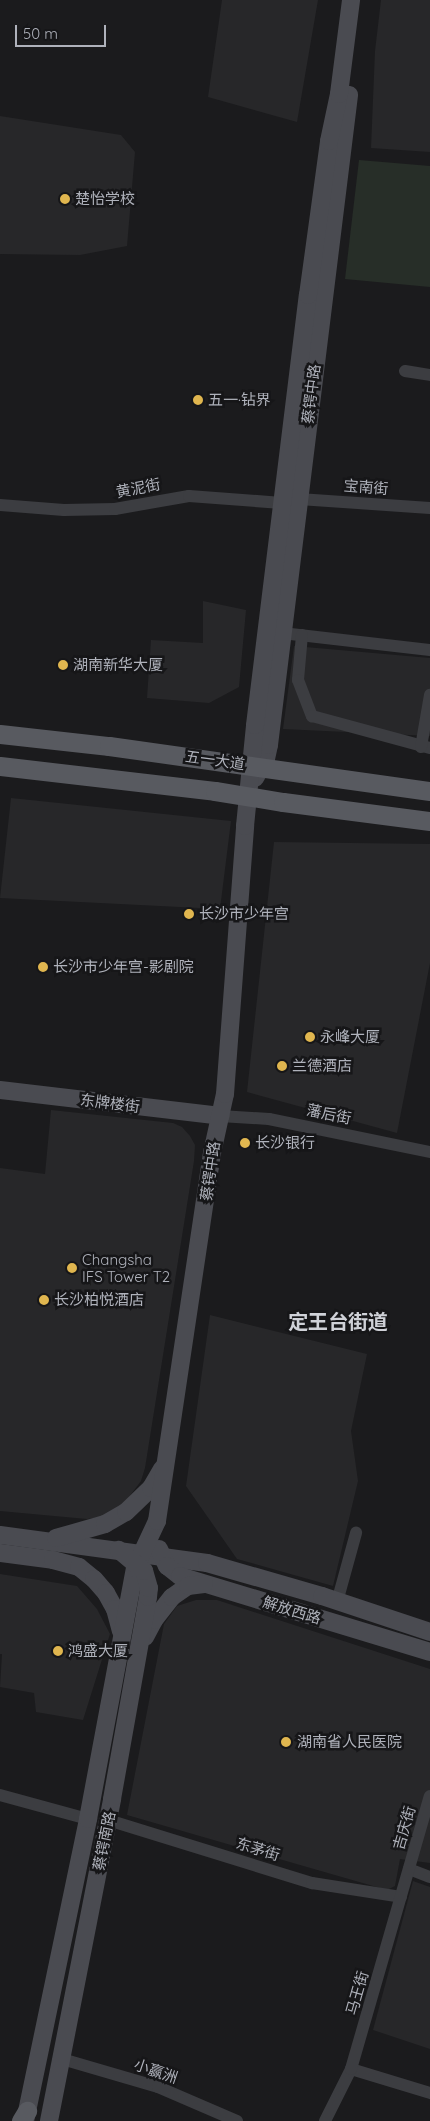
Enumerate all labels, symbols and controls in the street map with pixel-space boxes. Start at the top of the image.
scale bar [18,15,109,47]
text: 50 m [23,24,58,43]
place label: 楚怡学校 [75,190,135,208]
marker: 楚怡学校 [59,193,71,205]
street label: 蔡锷中路 [298,363,324,425]
place label: 五一·钻界 [208,391,271,409]
marker: 五一·钻界 [192,394,204,406]
street label: 黄泥街 [114,475,162,501]
street label: 宝南街 [343,476,389,498]
place label: 湖南新华大厦 [73,656,163,674]
marker: 湖南新华大厦 [57,659,69,671]
street label: 五一大道 [184,747,246,773]
place label: 长沙市少年宫 [199,905,289,923]
marker: 长沙市少年宫 [183,908,195,920]
place label: 长沙市少年宫-影剧院 [53,958,194,976]
marker: 长沙市少年宫-影剧院 [37,961,49,973]
place label: 永峰大厦 [320,1028,380,1046]
marker: 永峰大厦 [304,1031,316,1043]
place label: 兰德酒店 [292,1057,352,1075]
marker: 兰德酒店 [276,1060,288,1072]
street label: 东牌楼街 [79,1090,141,1116]
street label: 藩后街 [305,1101,353,1127]
place label: 长沙银行 [255,1134,315,1152]
marker: 长沙银行 [239,1137,251,1149]
street label: 蔡锷中路 [197,1140,223,1202]
place label: Changsha IFS Tower T2 [82,1250,170,1285]
marker: Changsha IFS Tower T2 [66,1262,78,1274]
place label: 长沙柏悦酒店 [54,1291,144,1309]
marker: 长沙柏悦酒店 [38,1294,50,1306]
district label: 定王台街道 [288,1309,388,1333]
street label: 解放西路 [261,1593,323,1627]
place label: 鸿盛大厦 [68,1642,128,1660]
marker: 鸿盛大厦 [52,1645,64,1657]
place label: 湖南省人民医院 [297,1733,402,1751]
marker: 湖南省人民医院 [279,1735,293,1749]
street label: 吉庆街 [389,1804,419,1852]
street label: 蔡锷南路 [89,1810,119,1872]
street label: 东茅街 [234,1834,282,1864]
street label: 马王街 [342,1969,372,2017]
street label: 小赢洲 [132,2055,180,2087]

